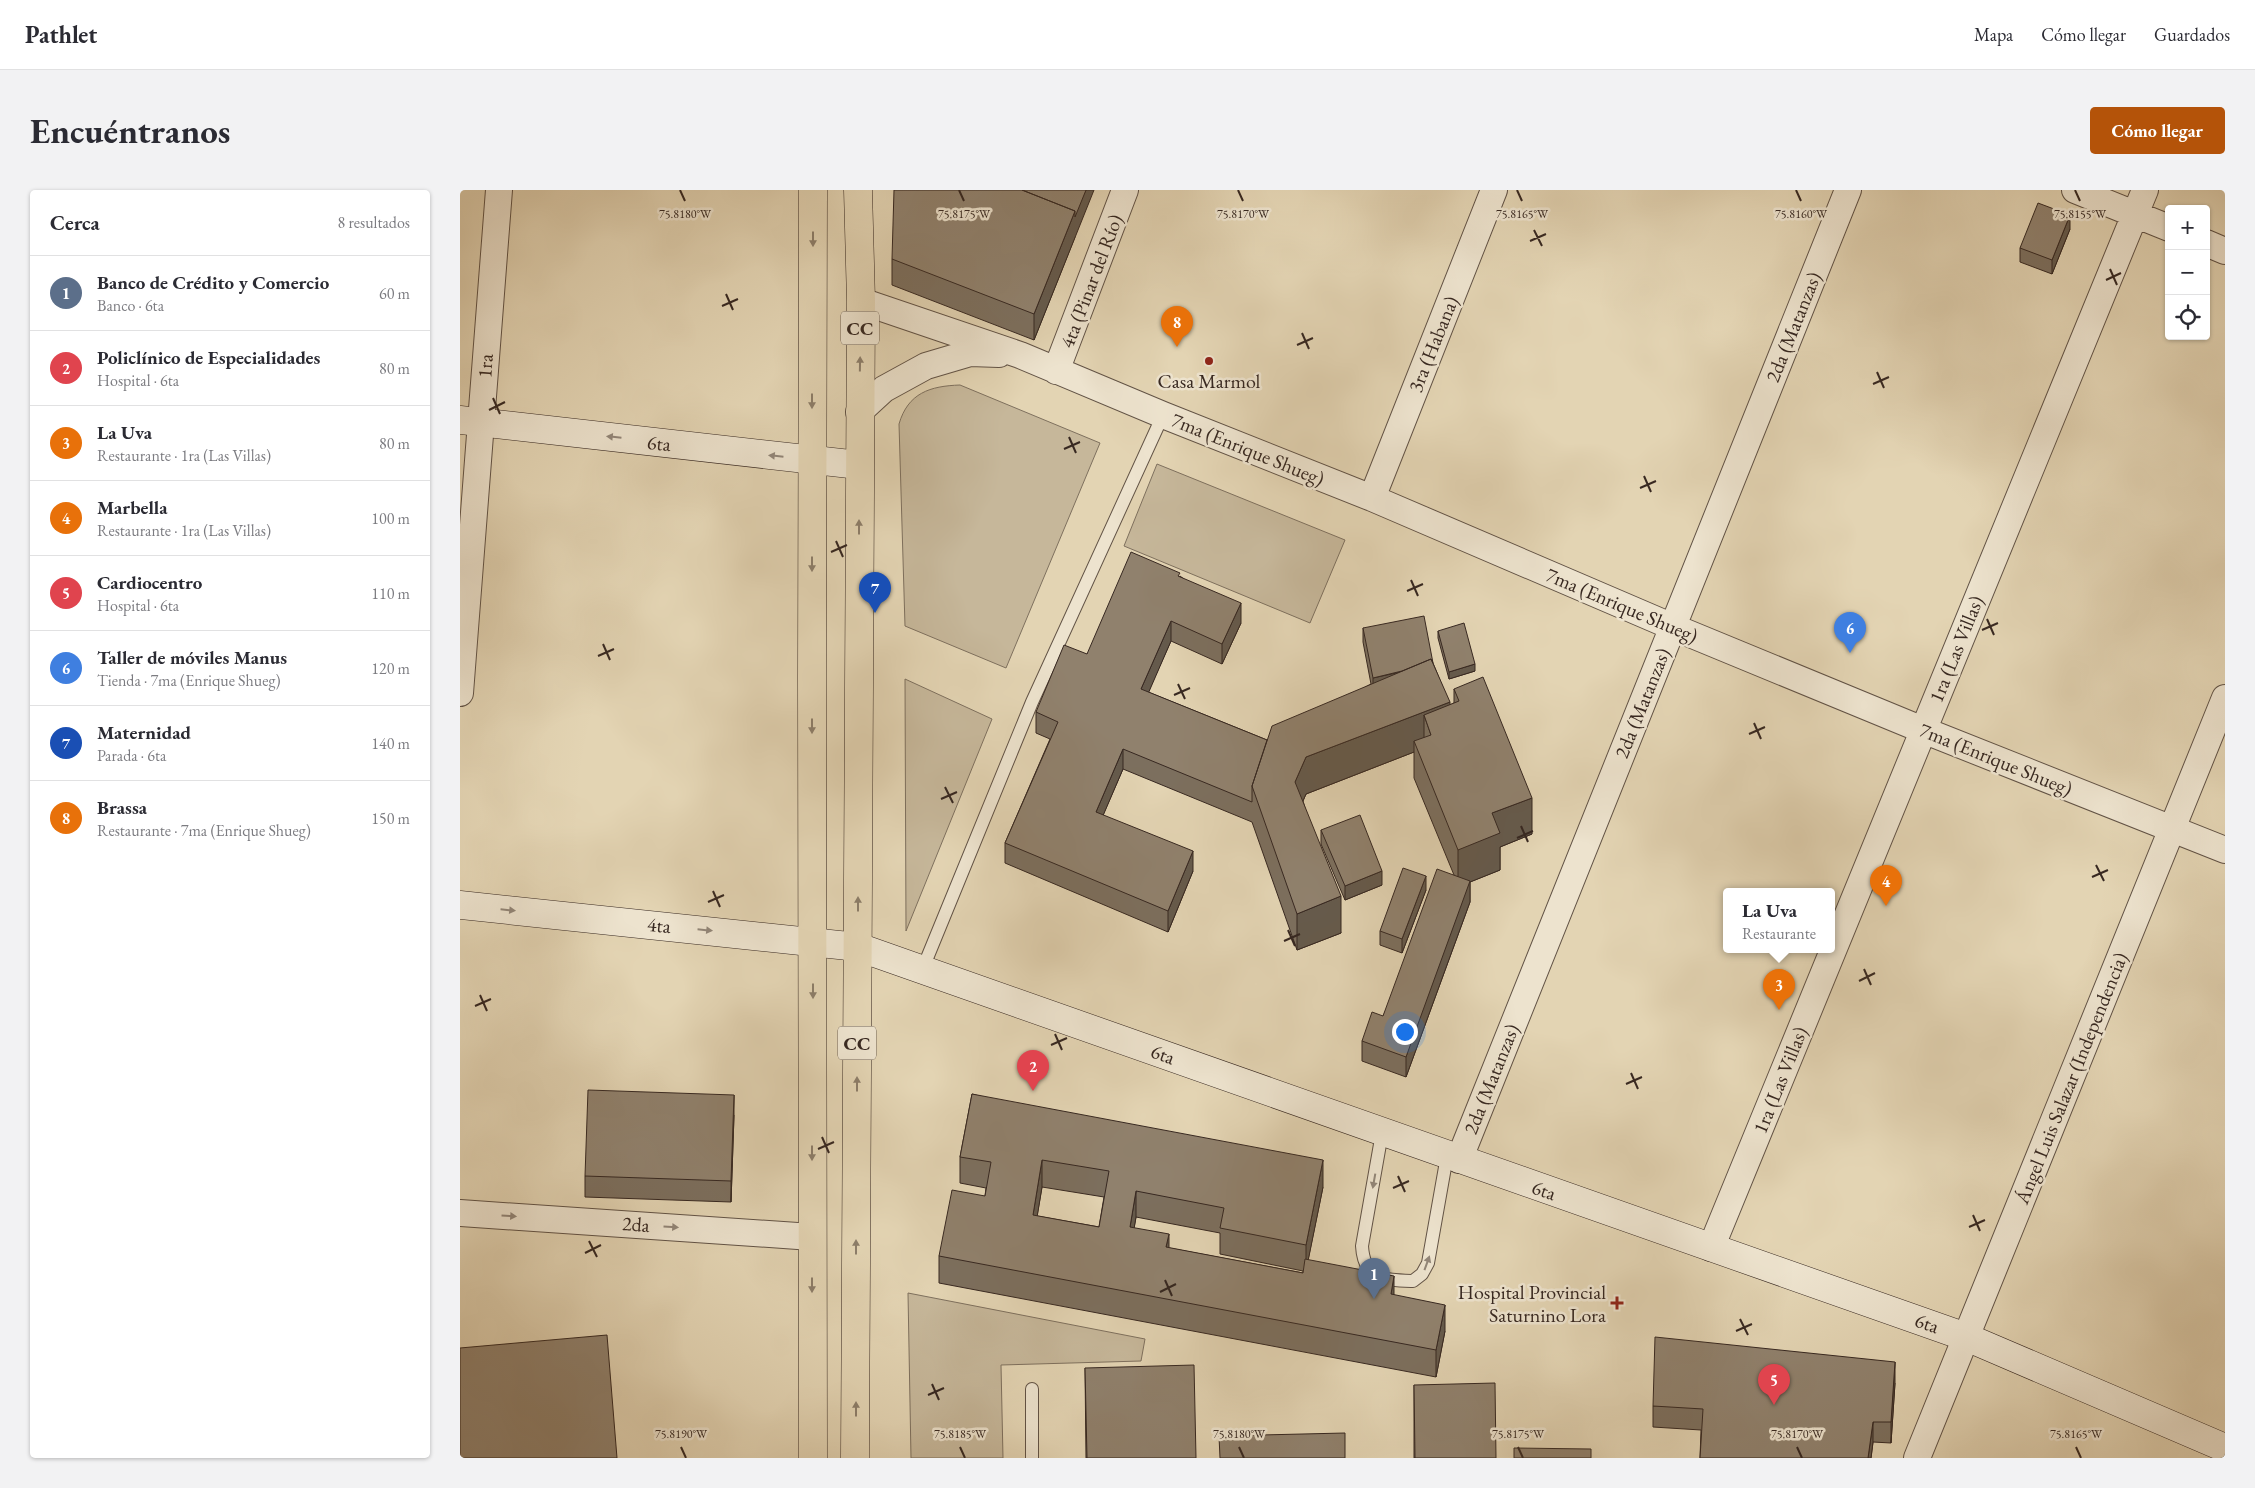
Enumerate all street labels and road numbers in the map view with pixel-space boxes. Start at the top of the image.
street label: 4ta (Pinar del Río) [1054,210,1128,352]
street label: 2da (Matanzas) [1759,268,1827,386]
street label: 3ra (Habana) [1402,292,1464,396]
road number: CC [841,312,879,344]
street label: 1ra [471,353,499,379]
street label: 7ma (Enrique Shueg) [1168,406,1328,492]
street label: 6ta [646,429,672,457]
street label: 7ma (Enrique Shueg) [1542,561,1702,649]
street label: 1ra (Las Villas) [1923,592,1989,706]
street label: 2da (Matanzas) [1608,644,1676,762]
street label: 7ma (Enrique Shueg) [1916,716,2076,802]
street label: 4ta [646,911,672,939]
street label: Ángel Luis Salazar (Independencia) [2008,948,2133,1209]
street label: 2da (Matanzas) [1457,1020,1525,1138]
street label: 1ra (Las Villas) [1747,1023,1813,1137]
road number: CC [838,1026,876,1060]
street label: 6ta [1147,1038,1179,1070]
street label: 6ta [1528,1174,1560,1206]
street label: 2da [621,1210,651,1238]
street label: 6ta [1911,1307,1943,1339]

